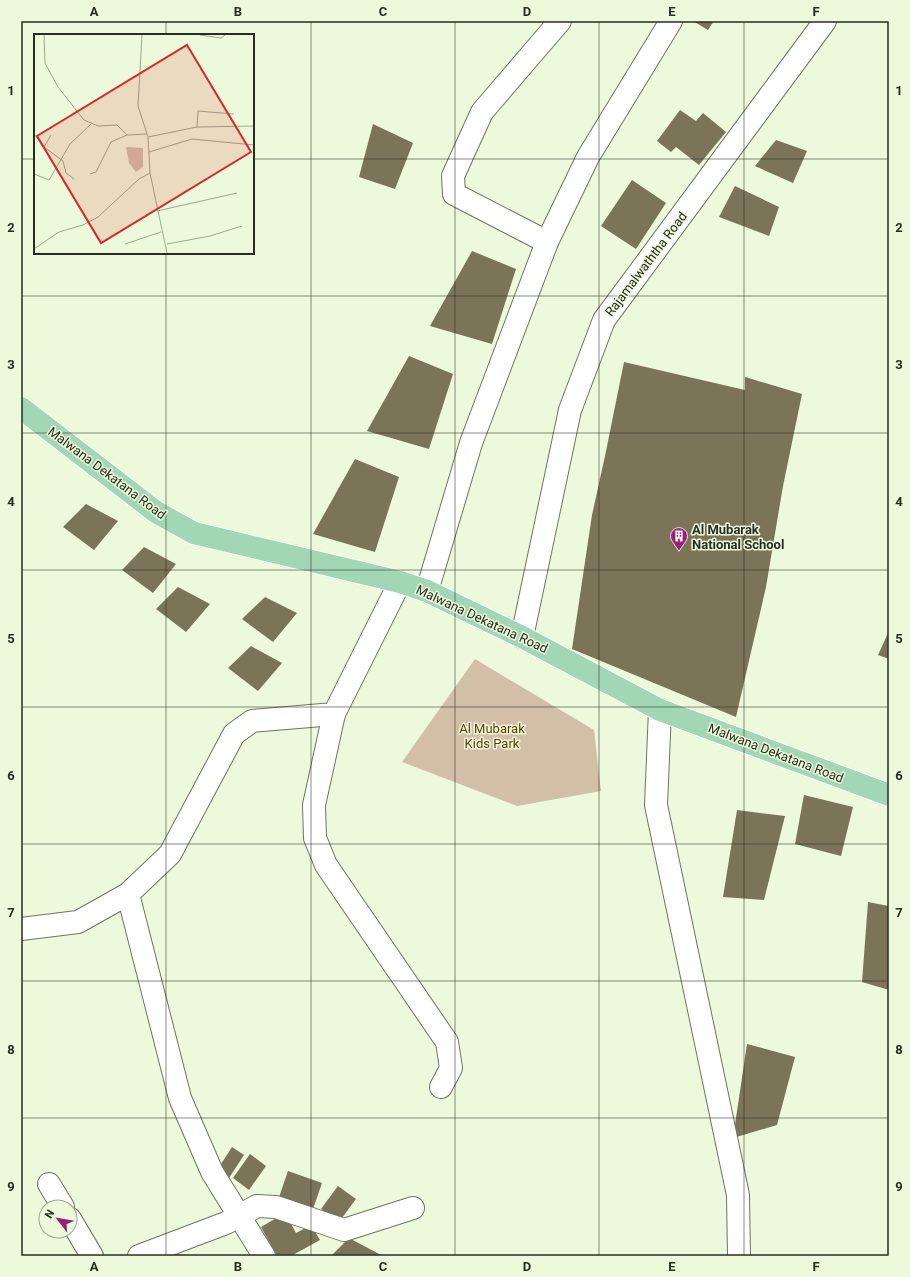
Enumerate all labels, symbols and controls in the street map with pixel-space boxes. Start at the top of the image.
text: A [90,4,99,19]
text: B [234,4,242,19]
text: C [379,4,388,19]
text: D [523,4,531,19]
text: E [668,4,676,19]
text: F [812,4,820,19]
inset map [34,34,254,254]
text: 1 [7,83,15,98]
text: 1 [895,83,903,98]
street label: Rajamalwaththa Road [602,209,690,319]
text: 2 [7,220,15,235]
text: 2 [895,220,903,235]
text: 3 [7,357,15,372]
text: 3 [895,357,903,372]
street label: Malwana Dekatana Road [45,424,169,522]
text: 4 [7,494,15,509]
text: 4 [895,494,903,509]
place label: Al Mubarak National School [692,522,784,552]
building icon: Al Mubarak National School [669,526,689,551]
street label: Malwana Dekatana Road [414,582,550,656]
text: 5 [7,631,15,646]
text: 5 [895,631,903,646]
street label: Malwana Dekatana Road [706,720,846,786]
park label: Al Mubarak Kids Park [459,721,525,751]
text: 6 [7,768,15,783]
text: 6 [895,768,903,783]
text: 7 [7,905,15,920]
text: 7 [895,905,903,920]
text: 8 [7,1042,15,1057]
text: 8 [895,1042,903,1057]
text: 9 [7,1179,15,1194]
text: 9 [895,1179,903,1194]
north arrow [38,1199,78,1239]
text: N [42,1207,58,1221]
text: A [90,1259,99,1274]
text: B [234,1259,242,1274]
text: C [379,1259,388,1274]
text: D [523,1259,531,1274]
text: E [668,1259,676,1274]
text: F [812,1259,820,1274]

